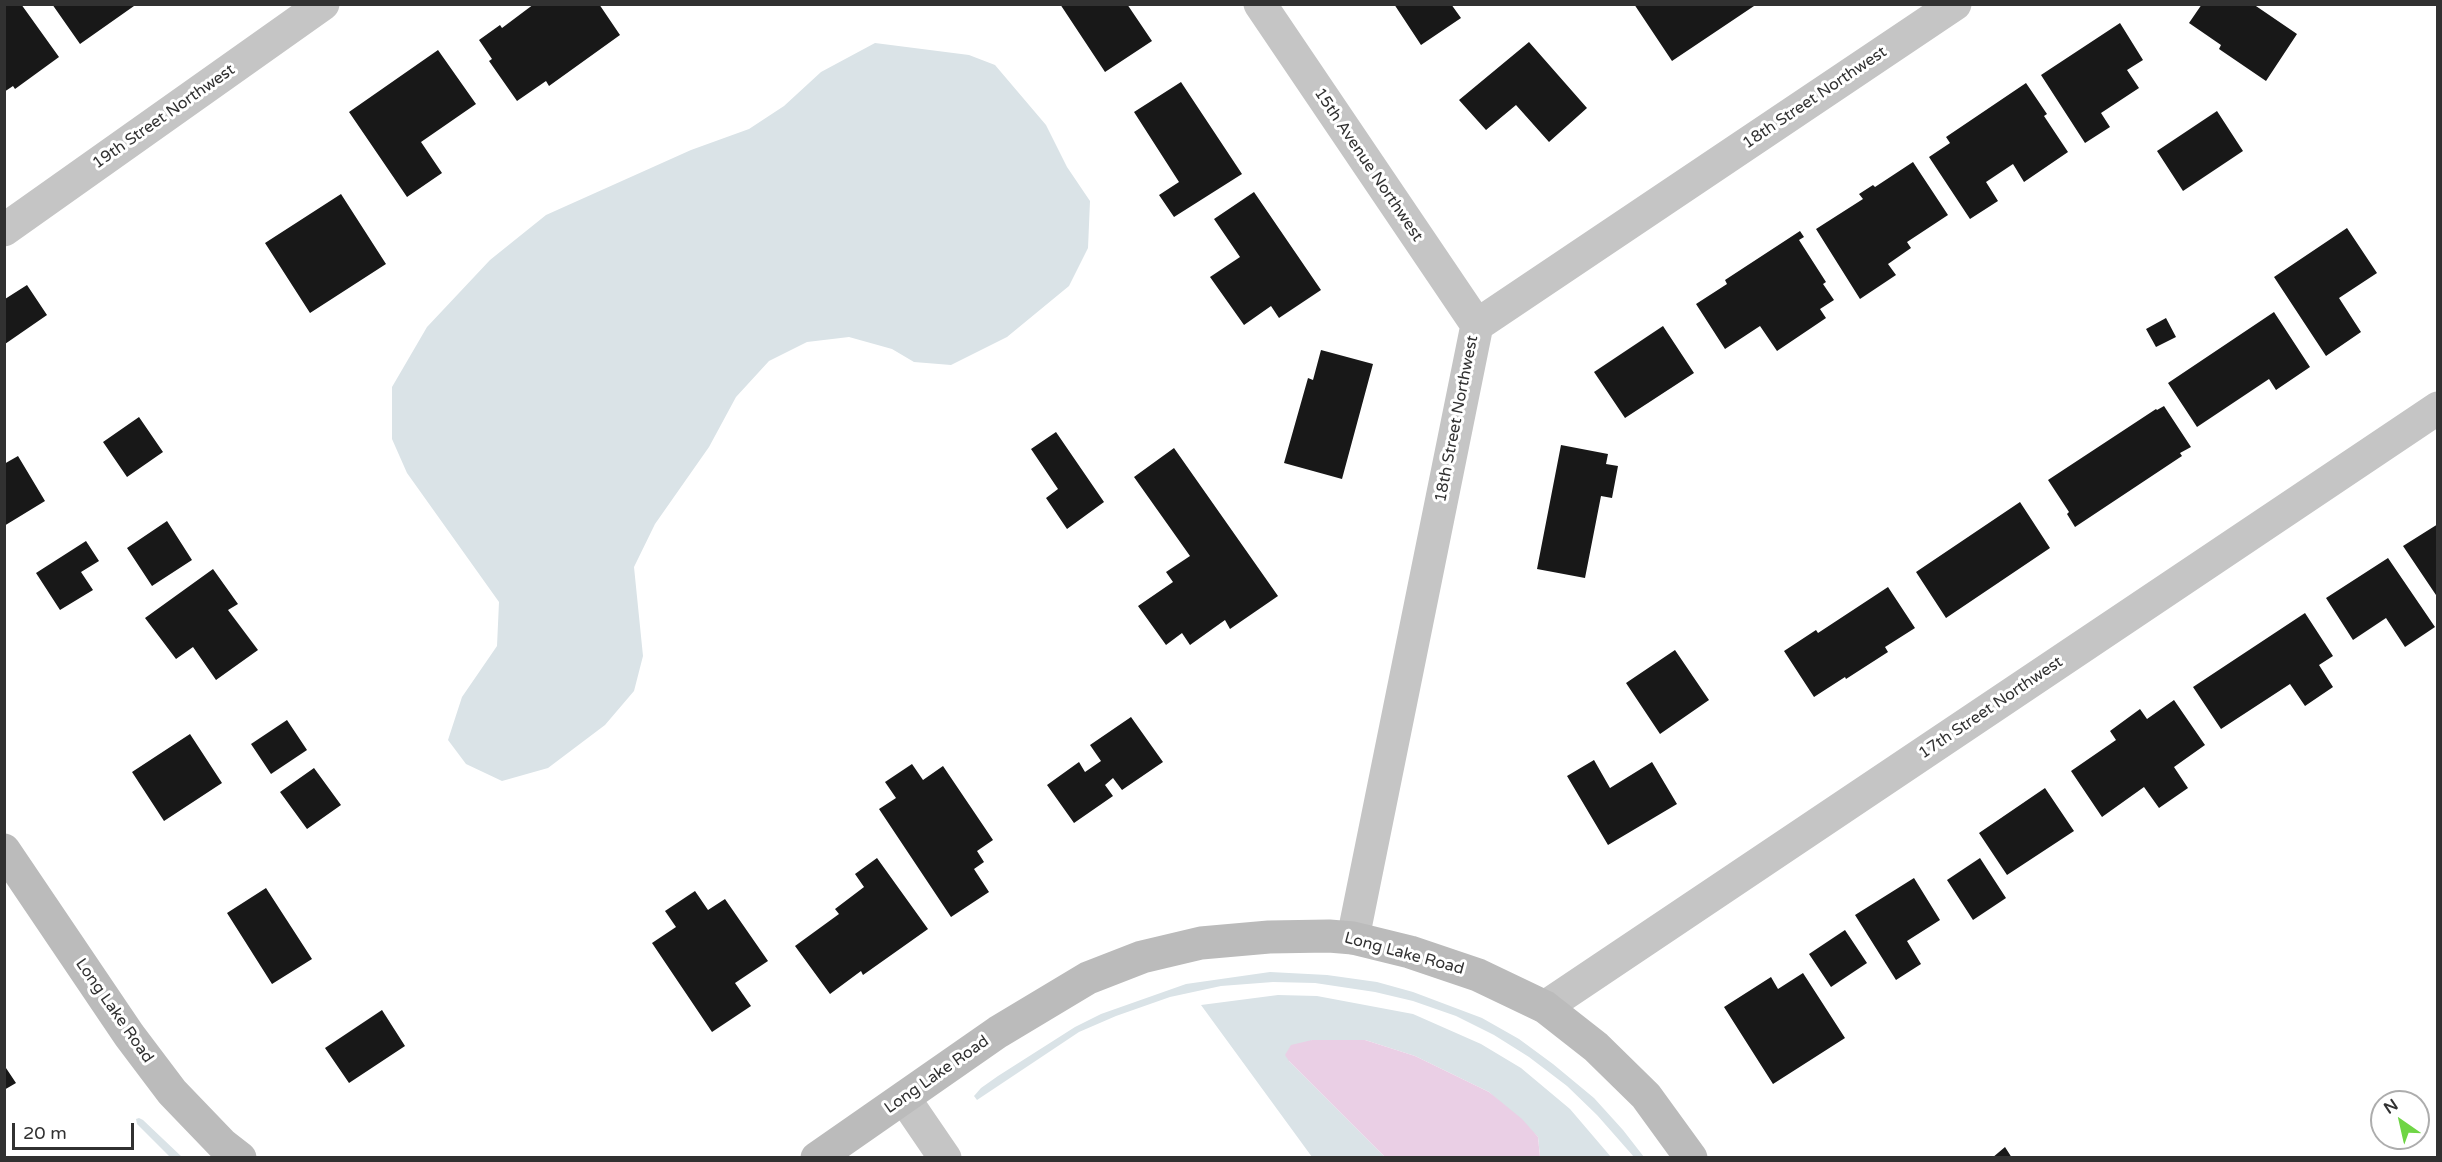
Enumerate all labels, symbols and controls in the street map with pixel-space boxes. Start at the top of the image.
street label: 18th Street Northwest [1739,43,1891,153]
street label: 19th Street Northwest [89,61,239,173]
street label: 15th Avenue Northwest [1309,85,1427,245]
street label: 18th Street Northwest [1431,334,1483,504]
street label: 17th Street Northwest [1915,653,2067,763]
street label: Long Lake Road [1342,929,1466,979]
street label: Long Lake Road [71,955,157,1067]
street label: Long Lake Road [881,1032,993,1118]
north arrow [2370,1090,2430,1150]
text: N [2380,1095,2402,1119]
scale bar [15,1111,136,1149]
text: 20 m [23,1122,67,1144]

